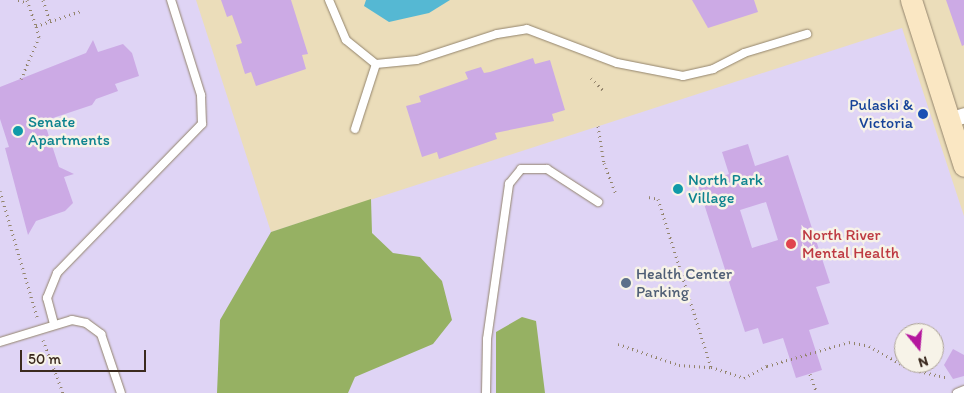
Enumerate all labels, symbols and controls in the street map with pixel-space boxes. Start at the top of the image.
place label: Pulaski & Victoria [849,95,913,133]
marker: Pulaski & Victoria [917,108,929,120]
place label: Senate Apartments [28,112,110,150]
marker: Senate Apartments [12,125,24,137]
place label: North Park Village [688,170,763,208]
marker: North Park Village [672,183,684,195]
place label: North River Mental Health [802,225,899,263]
marker: North River Mental Health [784,237,798,251]
place label: Health Center Parking [636,264,732,302]
marker: Health Center Parking [620,277,632,289]
north arrow [894,323,944,373]
scale bar [22,340,149,372]
text: 50 m [28,350,61,368]
text: N [916,352,930,371]

